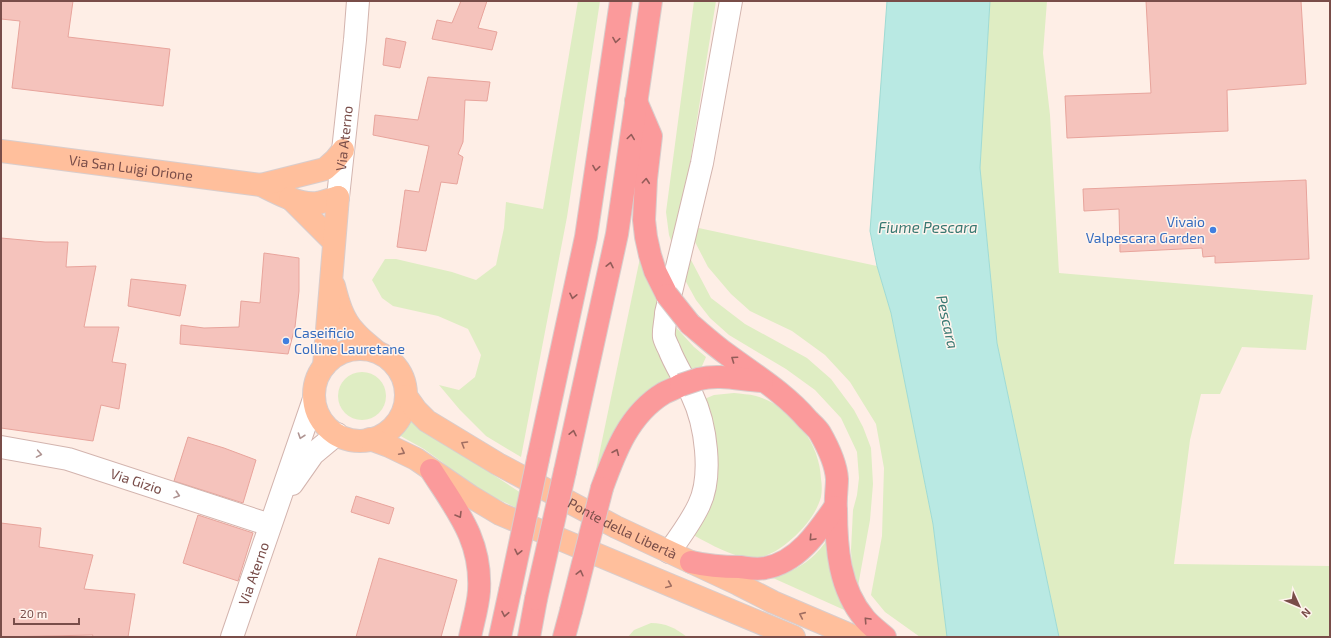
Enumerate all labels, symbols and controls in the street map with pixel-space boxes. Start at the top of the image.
one-way arrow [612,37,621,43]
street label: Via Aterno [332,105,356,172]
one-way arrow [626,134,635,140]
street label: Via San Luigi Orione [68,151,194,184]
one-way arrow [593,165,601,171]
one-way arrow [641,178,650,184]
place label: Vivaio Valpescara Garden [1086,213,1205,246]
water label: Fiume Pescara [878,218,978,236]
marker: Vivaio Valpescara Garden [1208,225,1218,235]
one-way arrow [605,262,613,269]
one-way arrow [570,293,578,299]
water label: Pescara [933,293,963,350]
place label: Caseificio Colline Lauretane [294,324,405,357]
marker: Caseificio Colline Lauretane [281,336,291,346]
one-way arrow [731,357,738,364]
one-way arrow [569,430,577,437]
one-way arrow [298,432,306,439]
one-way arrow [461,442,468,449]
one-way arrow [398,447,405,455]
one-way arrow [611,448,619,456]
one-way arrow [36,449,43,458]
street label: Via Gizio [108,464,165,497]
one-way arrow [174,490,181,499]
street label: Ponte della Libertà [565,494,680,562]
one-way arrow [455,511,462,518]
one-way arrow [809,533,817,541]
street label: Via Aterno [235,540,272,607]
one-way arrow [514,549,523,555]
one-way arrow [575,570,584,577]
one-way arrow [665,581,672,589]
north arrow [1279,586,1319,626]
scale bar [14,600,79,626]
text: 20 m [20,606,47,620]
text: N [1299,606,1314,621]
one-way arrow [502,611,510,617]
one-way arrow [799,611,806,619]
one-way arrow [864,617,871,625]

